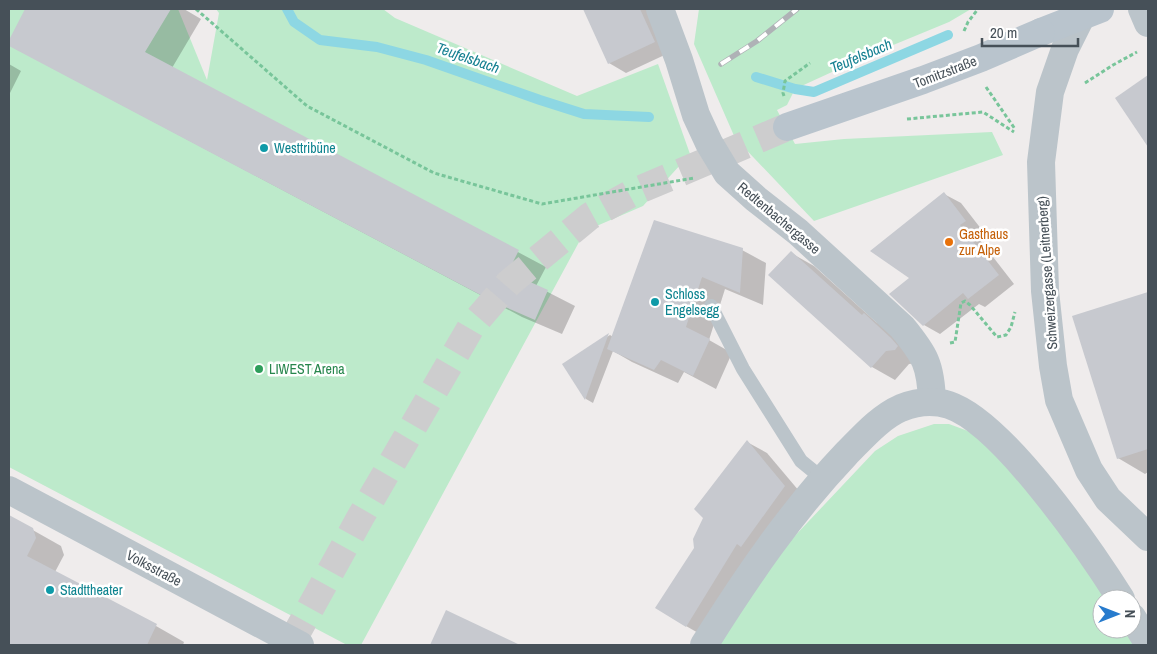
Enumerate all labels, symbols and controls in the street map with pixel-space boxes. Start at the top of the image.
scale bar [982,15,1078,47]
text: 20 m [990,22,1017,43]
water label: Teufelsbach [827,33,895,78]
water label: Teufelsbach [434,37,503,78]
street label: Tomitzstraße [911,52,979,92]
place label: Westtribüne [274,139,336,157]
marker: Westtribüne [258,142,270,154]
street label: Redtenbachergasse [734,178,824,258]
street label: Schweizergasse (Leitnerberg) [1033,195,1061,350]
place label: Gasthaus zur Alpe [959,225,1008,259]
marker: Gasthaus zur Alpe [943,236,955,248]
place label: Schloss Engelsegg [665,285,720,319]
marker: Schloss Engelsegg [649,296,661,308]
place label: LIWEST Arena [269,360,345,378]
marker: LIWEST Arena [253,363,265,375]
street label: Volksstraße [123,546,185,590]
place label: Stadttheater [60,581,123,599]
marker: Stadttheater [44,584,56,596]
north arrow [1092,589,1142,639]
text: N [1121,610,1139,618]

